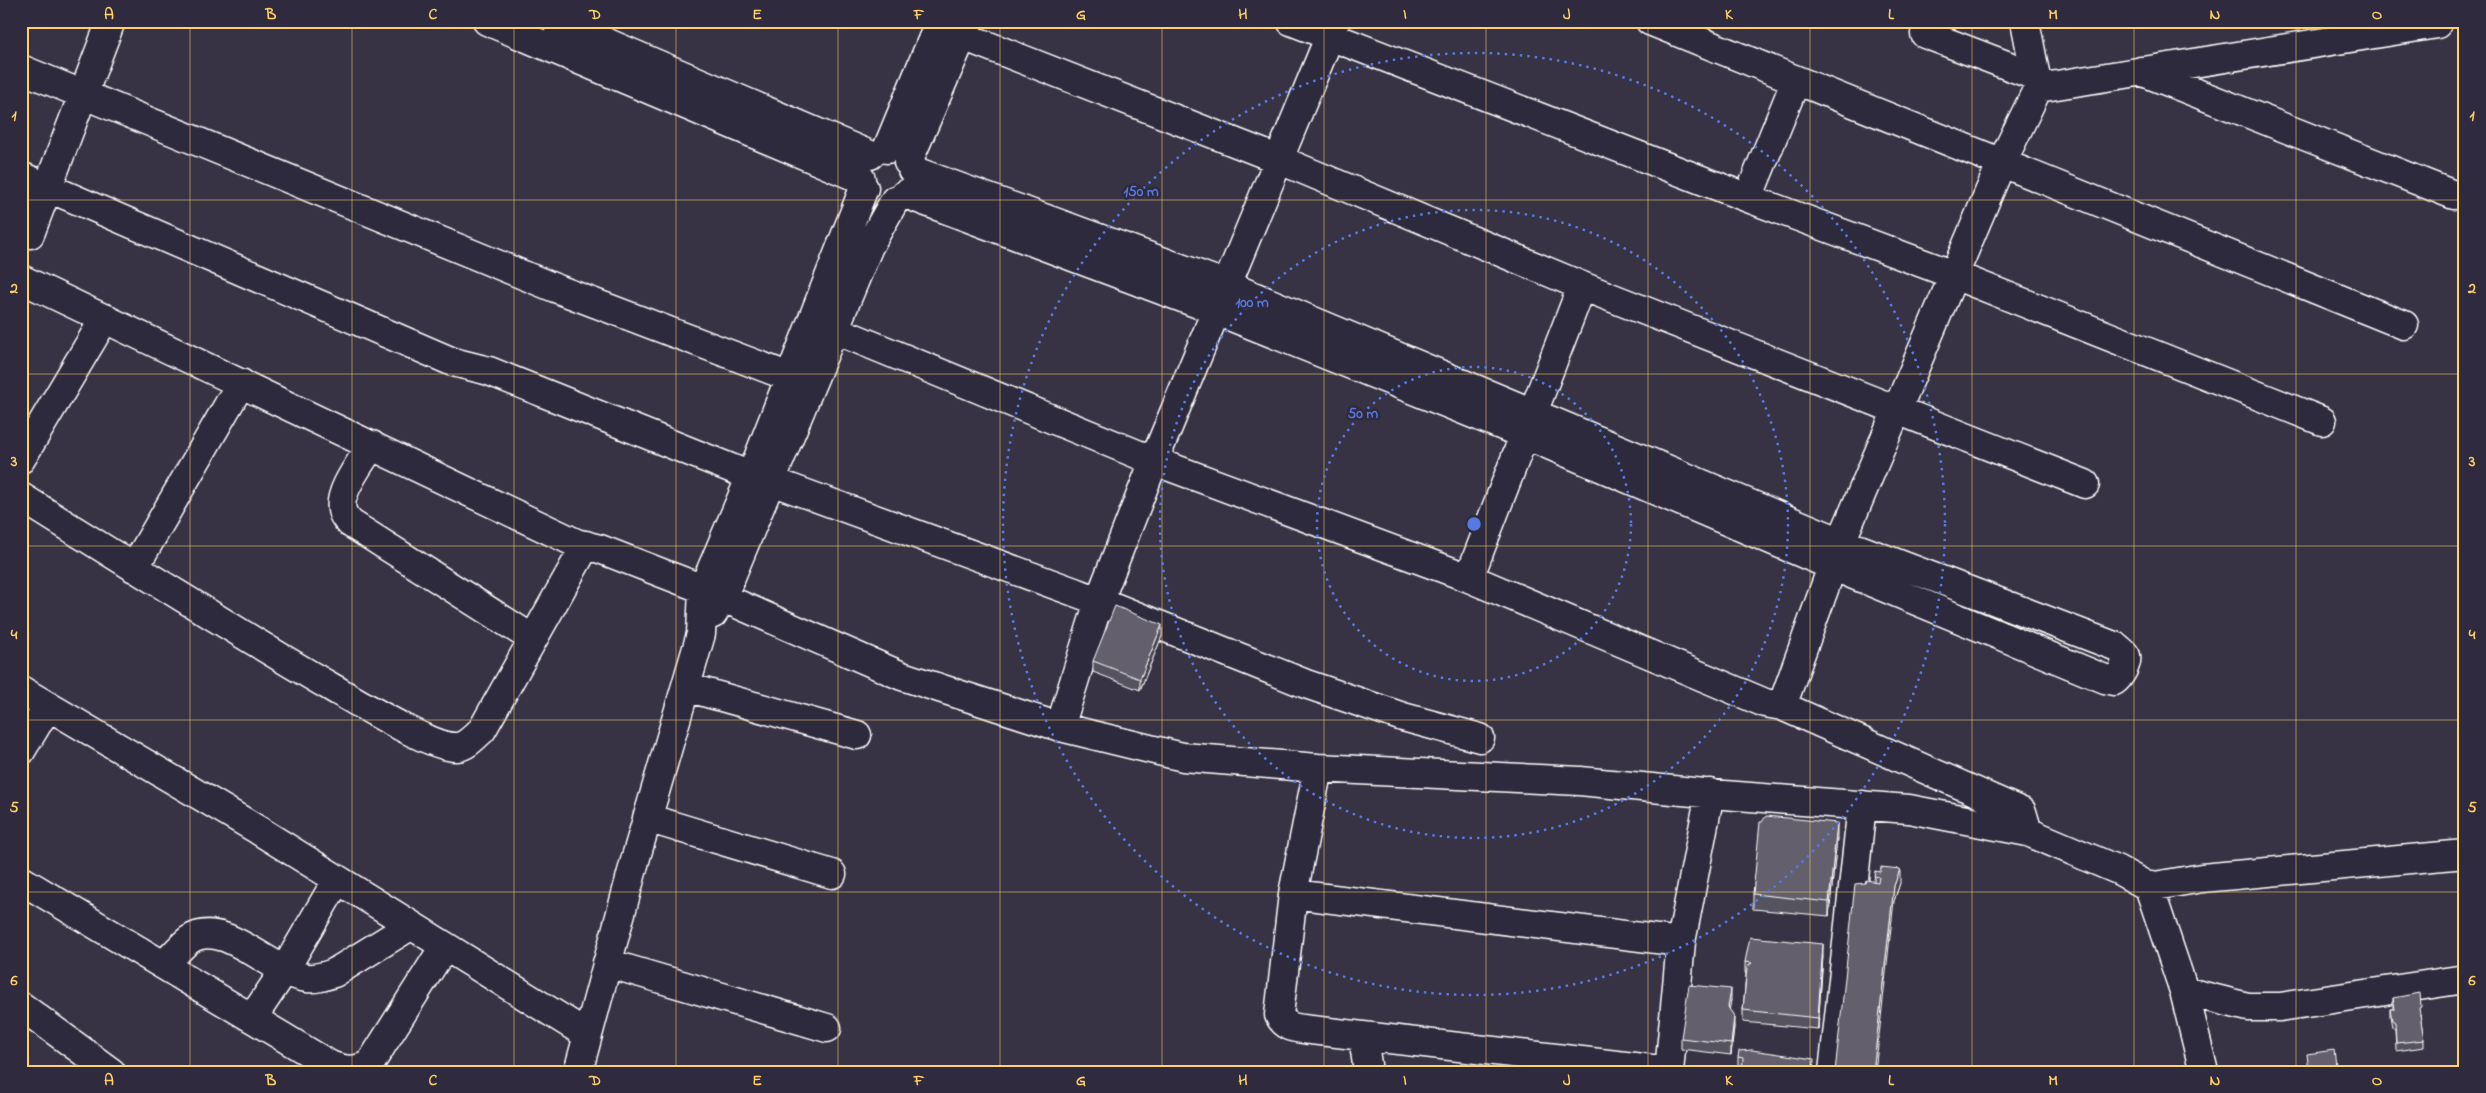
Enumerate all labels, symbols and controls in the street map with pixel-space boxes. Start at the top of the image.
text: A [104,3,114,27]
text: B [265,3,277,27]
text: C [429,3,438,27]
text: D [588,3,601,27]
text: E [752,3,762,27]
text: F [913,3,925,27]
text: G [1076,3,1086,27]
text: H [1238,3,1248,27]
text: I [1403,3,1407,27]
text: J [1563,3,1571,27]
text: K [1725,3,1734,27]
text: L [1888,3,1895,27]
text: M [2048,3,2058,27]
text: N [2210,3,2221,27]
text: O [2372,3,2383,27]
text: 1 [11,104,17,128]
text: 1 [2469,104,2475,128]
text: 150 m [1123,181,1159,203]
text: 2 [9,277,18,301]
text: 2 [2467,277,2476,301]
text: 100 m [1235,292,1269,314]
text: 50 m [1348,403,1379,425]
text: 3 [10,450,18,474]
text: 3 [2468,450,2476,474]
centre of rings [1465,515,1483,533]
text: 4 [10,623,18,647]
text: 4 [2468,623,2476,647]
text: 5 [9,796,19,820]
text: 5 [2467,796,2477,820]
text: 6 [9,969,18,993]
text: 6 [2467,969,2476,993]
text: A [104,1069,114,1093]
text: B [265,1069,277,1093]
text: C [429,1069,438,1093]
text: D [588,1069,601,1093]
text: E [752,1069,762,1093]
text: F [913,1069,925,1093]
text: G [1076,1069,1086,1093]
text: H [1238,1069,1248,1093]
text: I [1403,1069,1407,1093]
text: J [1563,1069,1571,1093]
text: K [1725,1069,1734,1093]
text: L [1888,1069,1895,1093]
text: M [2048,1069,2058,1093]
text: N [2210,1069,2221,1093]
text: O [2372,1069,2383,1093]

